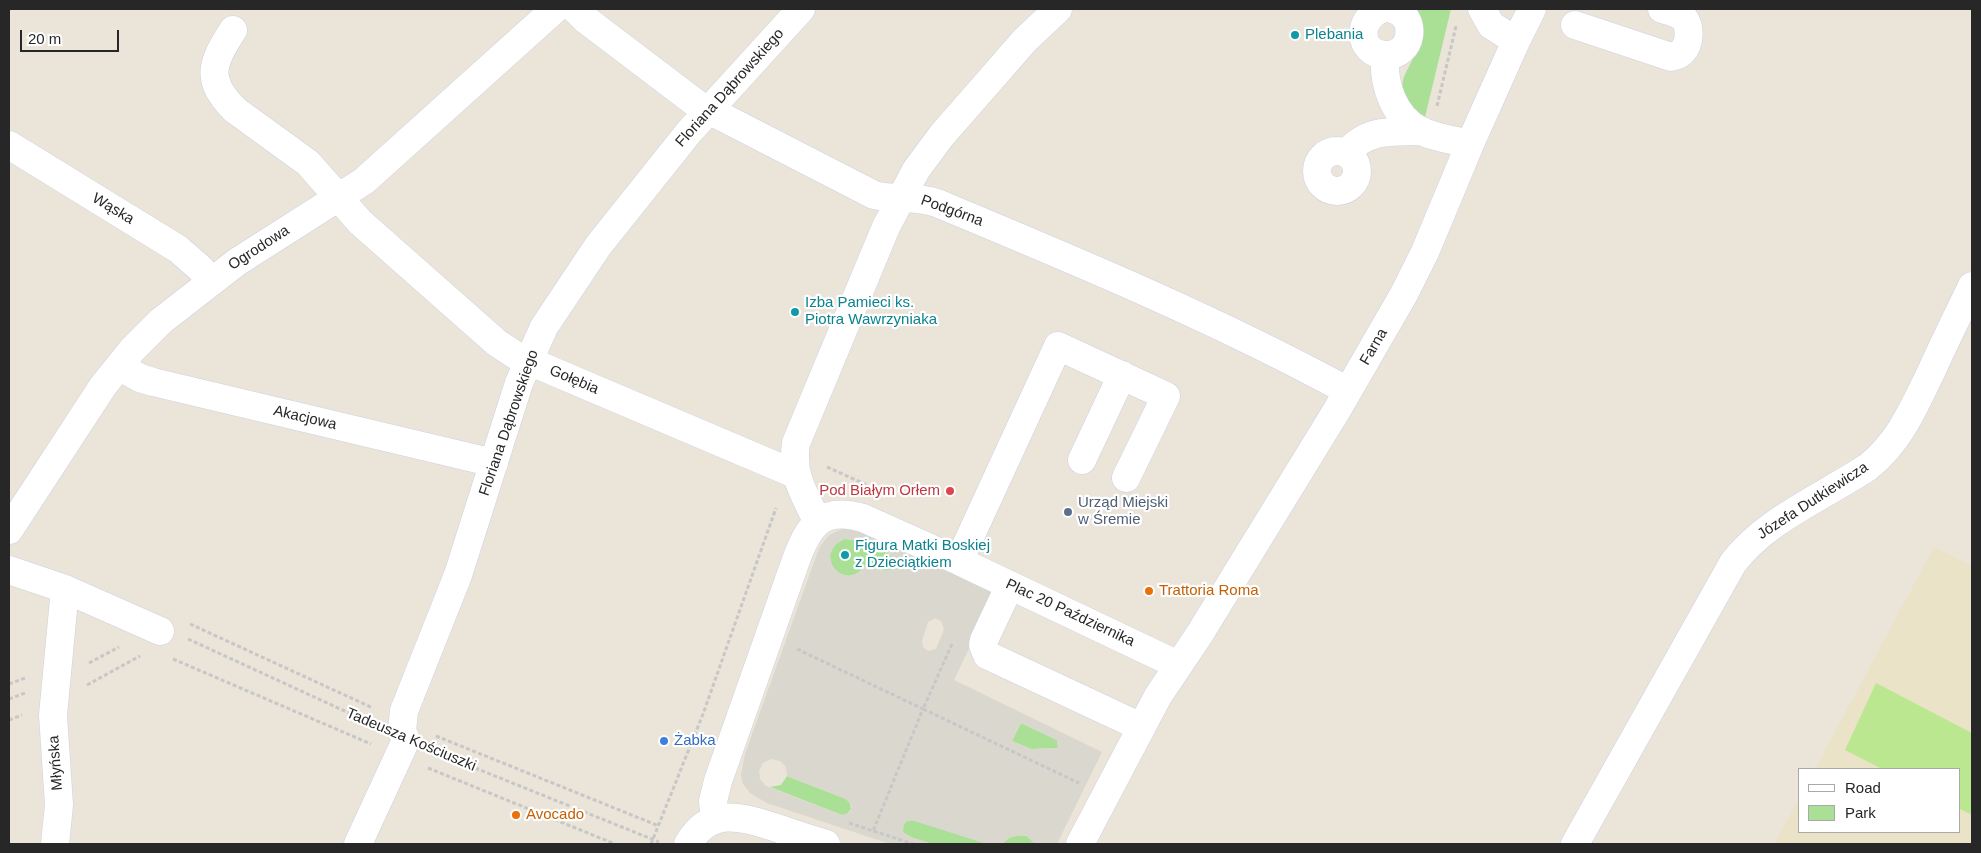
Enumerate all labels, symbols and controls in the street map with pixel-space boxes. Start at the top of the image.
scale bar [22,20,121,52]
street label: Floriana Dąbrowskiego [672,25,788,151]
place label: Plebania [1305,26,1363,44]
marker: Plebania [1289,29,1301,41]
text: 20 m [28,30,61,47]
street label: Wąska [89,189,137,229]
street label: Podgórna [918,191,986,231]
street label: Ogrodowa [225,222,293,274]
place label: Izba Pamieci ks. Piotra Wawrzyniaka [805,294,937,329]
marker: Izba Pamieci ks. Piotra Wawrzyniaka [789,306,801,318]
street label: Farna [1356,326,1392,368]
street label: Floriana Dąbrowskiego [476,348,542,498]
street label: Gołębia [547,362,601,398]
street label: Akacjowa [272,402,338,434]
street label: Józefa Dutkiewicza [1754,458,1872,544]
place label: Pod Białym Orłem [819,482,940,500]
marker: Pod Białym Orłem [944,485,956,497]
place label: Urząd Miejski w Śremie [1078,494,1168,529]
marker: Urząd Miejski w Śremie [1062,506,1074,518]
place label: Figura Matki Boskiej z Dzieciątkiem [855,537,990,572]
marker: Figura Matki Boskiej z Dzieciątkiem [839,549,851,561]
street label: Plac 20 Października [1003,575,1137,651]
place label: Trattoria Roma [1159,582,1258,600]
marker: Trattoria Roma [1143,585,1155,597]
street label: Tadeusza Kościuszki [343,705,479,775]
place label: Żabka [674,732,716,750]
street label: Młyńska [45,735,67,791]
marker: Żabka [658,735,670,747]
legend [1798,768,1961,833]
text: Road [1845,779,1881,796]
text: Park [1845,804,1876,821]
place label: Avocado [526,806,584,824]
marker: Avocado [510,809,522,821]

